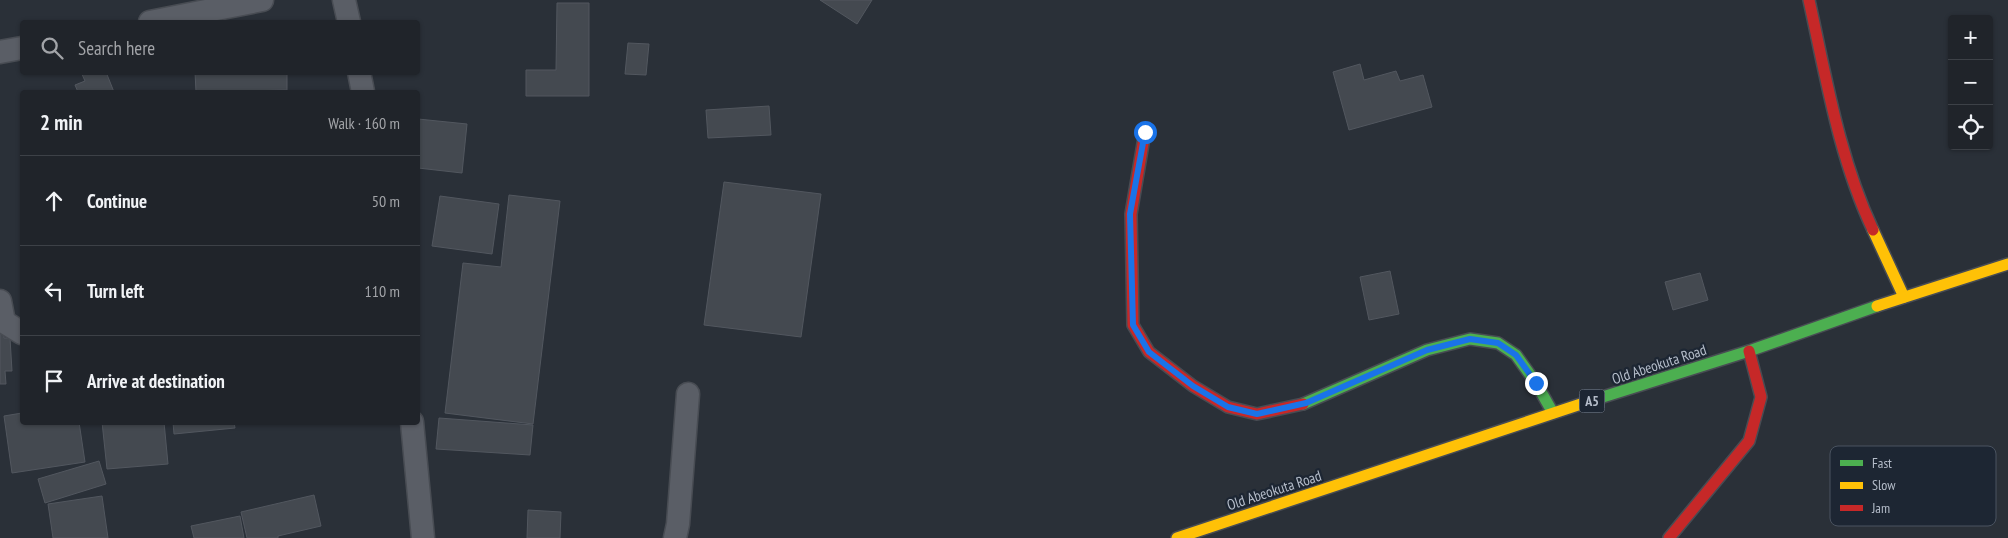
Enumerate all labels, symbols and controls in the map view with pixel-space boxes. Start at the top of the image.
map controls [1948,15,1993,150]
button: + [1948,15,1993,60]
search box [20,20,420,75]
icon: search [38,34,66,62]
text: Search here [78,36,155,60]
button: − [1948,60,1993,105]
button: locate [1948,105,1993,150]
text: 2 min [40,109,82,136]
text: Walk · 160 m [328,113,400,133]
route start [1134,121,1157,144]
icon: ahead [40,187,68,215]
text: Continue [87,189,147,213]
text: 50 m [372,191,400,211]
icon: left [40,277,68,305]
text: Turn left [87,279,144,303]
text: 110 m [365,281,400,301]
street label: Old Abeokuta Road [1609,340,1709,388]
icon: arrive [40,367,68,395]
text: Arrive at destination [87,369,225,393]
route end [1525,372,1548,395]
road number: A5 [1580,390,1604,412]
legend [1830,446,1996,526]
text: Fast [1872,454,1892,472]
street label: Old Abeokuta Road [1224,466,1324,514]
text: Slow [1872,476,1896,494]
text: Jam [1871,499,1890,517]

